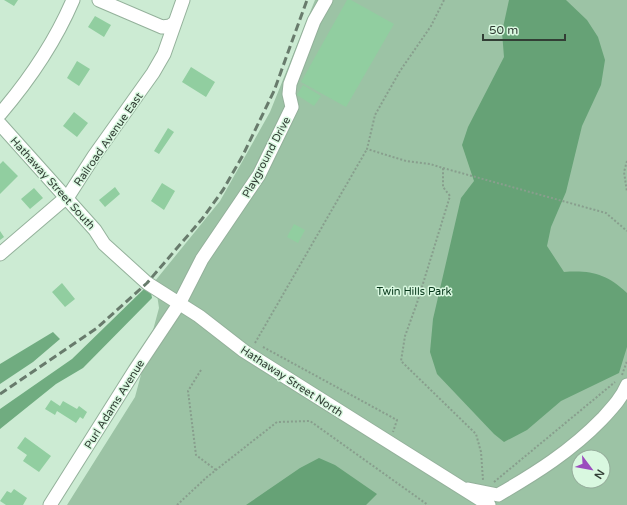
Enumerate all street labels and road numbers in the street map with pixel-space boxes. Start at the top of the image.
street label: Railroad Avenue East [71,90,146,188]
street label: Playground Drive [240,114,293,200]
street label: Hathaway Street South [8,134,98,232]
street label: Hathaway Street North [238,343,345,419]
street label: Purl Adams Avenue [82,357,147,451]

